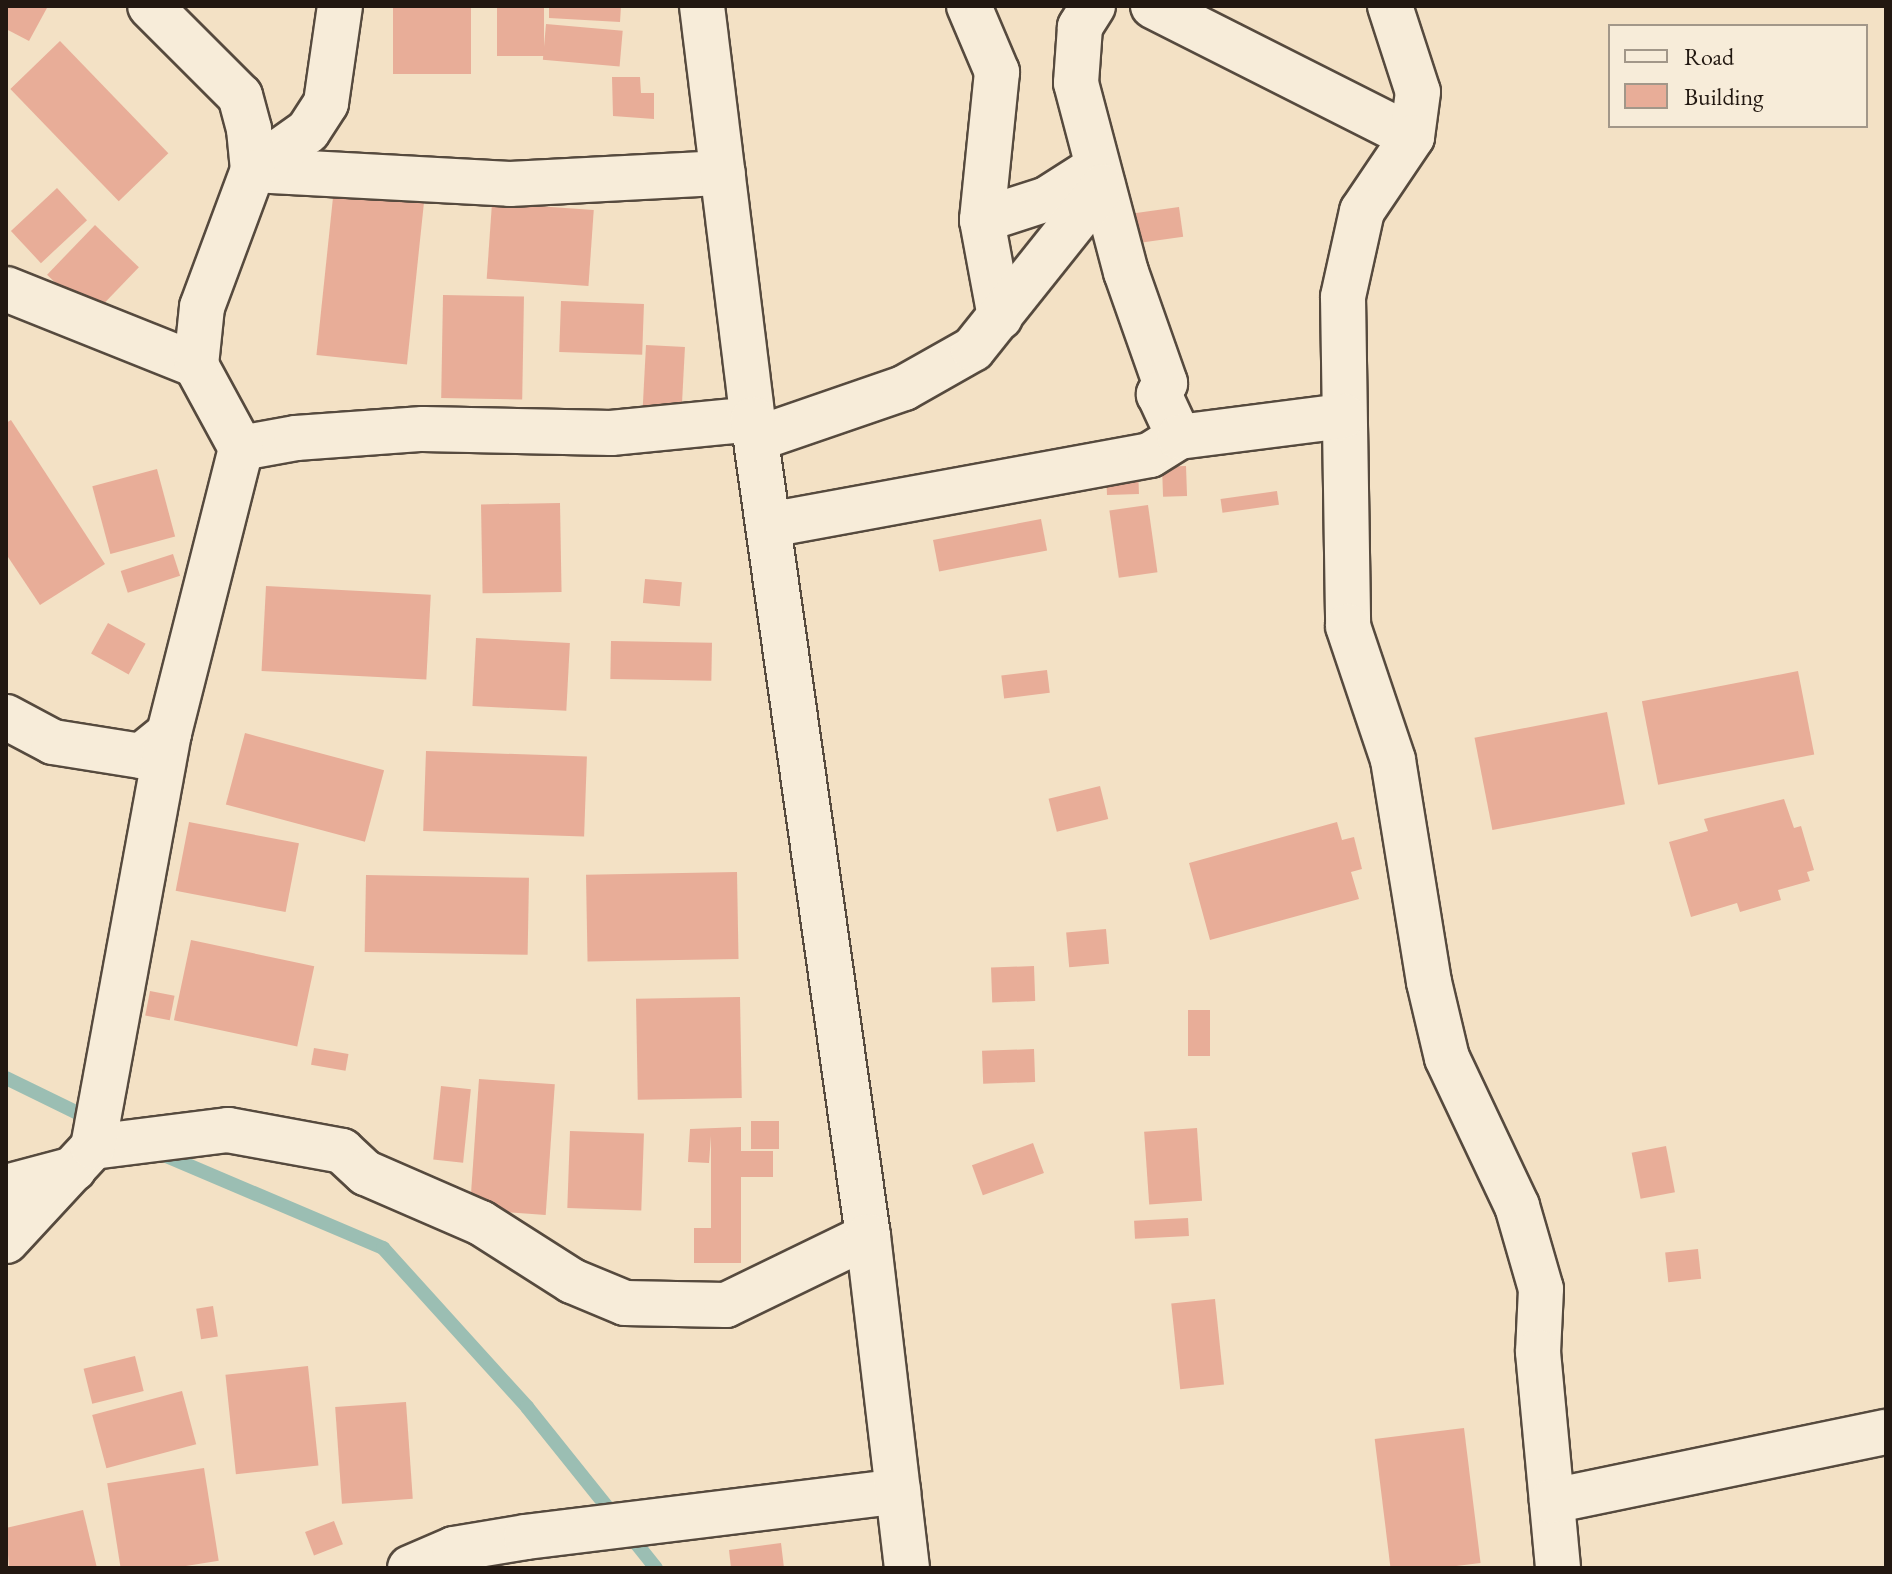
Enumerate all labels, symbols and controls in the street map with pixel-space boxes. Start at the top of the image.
legend [1608,24,1868,128]
text: Road [1684,41,1734,72]
text: Building [1684,81,1764,112]

